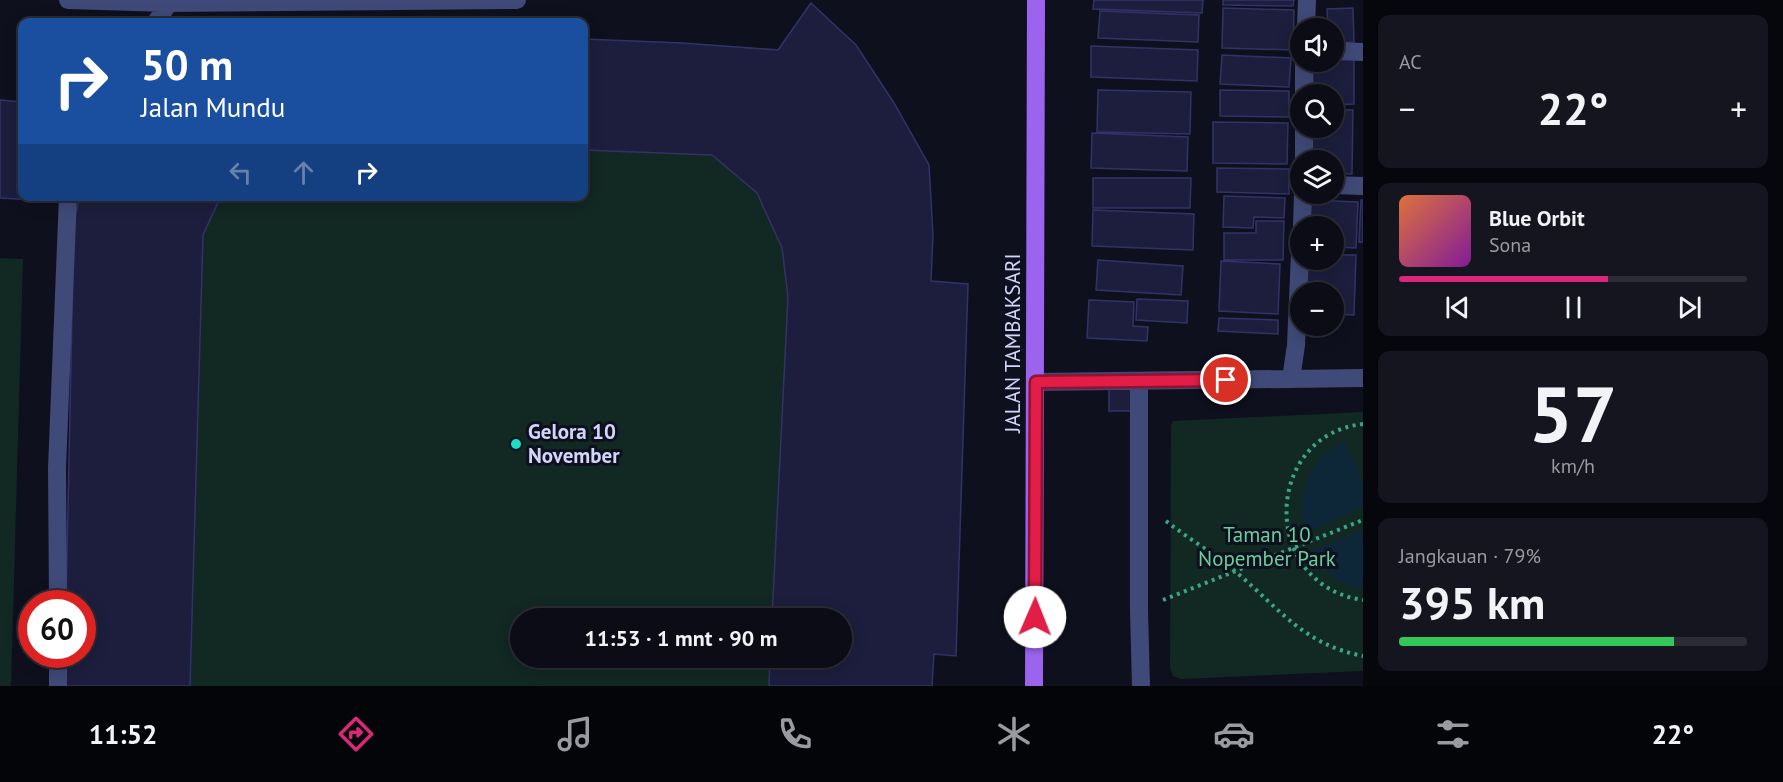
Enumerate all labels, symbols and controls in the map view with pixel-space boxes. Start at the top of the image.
map controls [1290,18,1344,336]
button: sound [1290,18,1344,72]
text: 50 m [141,37,233,92]
icon: right [42,42,120,120]
text: AC [1399,49,1422,75]
text: 22° [1538,79,1608,137]
button: search [1290,84,1344,138]
text: − [1399,87,1416,130]
text: + [1730,87,1747,130]
text: Jalan Mundu [141,90,285,124]
button: layers [1290,150,1344,204]
icon: left [224,156,257,189]
icon: ahead [287,156,320,189]
icon: right [350,156,383,189]
text: Blue Orbit [1489,204,1585,232]
button: + [1290,216,1344,270]
text: Sona [1489,232,1531,258]
street label: JALAN TAMBAKSARI [999,253,1026,434]
button: − [1290,282,1344,336]
icon: previous [1441,291,1474,324]
icon: pause [1557,291,1590,324]
icon: next [1673,291,1706,324]
pin [1200,354,1251,405]
icon: arrive [1209,363,1242,396]
text: 57 [1529,363,1617,464]
place label: Gelora 10 November [528,418,620,469]
marker: Gelora 10 November [509,437,523,451]
text: km/h [1551,453,1595,479]
park label: Taman 10 Nopember Park [1198,521,1336,572]
text: Jangkauan · 79% [1399,543,1541,569]
text: 395 km [1399,573,1545,631]
position arrow [1003,585,1067,649]
speed limit sign: 60 [18,590,96,668]
text: 11:53 · 1 mnt · 90 m [585,624,777,652]
icon: directions [335,713,377,755]
icon: music [554,713,596,755]
icon: phone [774,713,816,755]
icon: climate [993,713,1035,755]
icon: car [1213,713,1255,755]
icon: filters [1432,713,1474,755]
text: 11:52 [89,717,157,751]
text: 22° [1652,717,1694,751]

